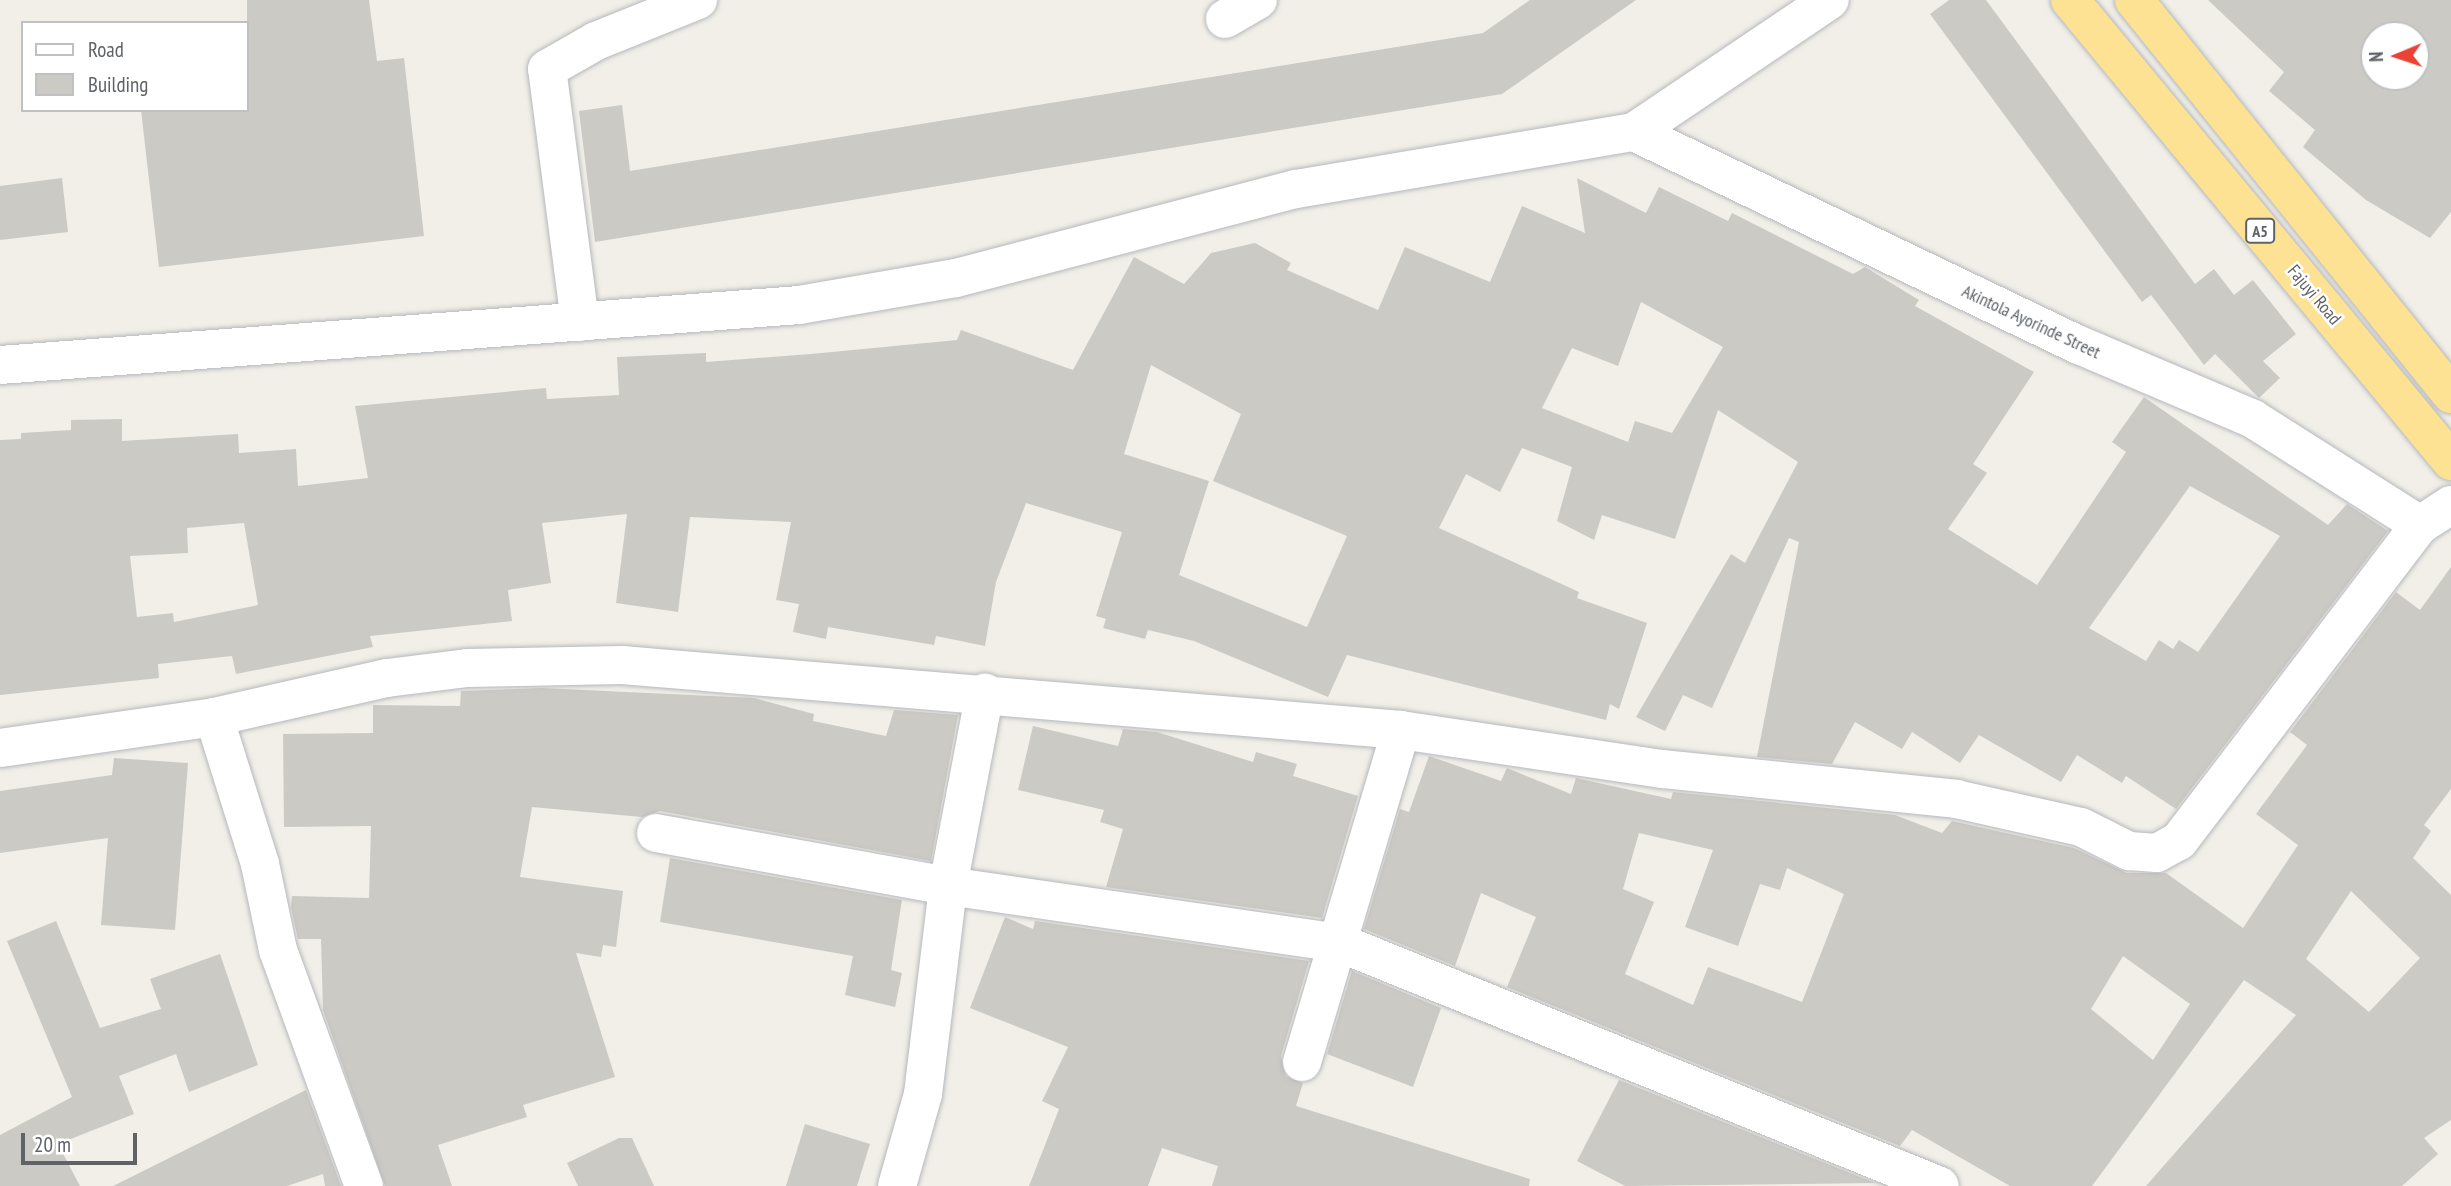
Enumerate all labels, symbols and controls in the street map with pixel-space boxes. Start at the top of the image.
legend [21,21,248,112]
north arrow [2360,21,2430,91]
text: Road [88,36,124,63]
text: N [2364,51,2388,62]
text: Building [88,71,148,98]
road number: A5 [2244,218,2276,244]
street label: Fajuyi Road [2283,261,2345,329]
street label: Akintola Ayorinde Street [1958,280,2104,364]
scale bar [24,1120,140,1164]
text: 20 m [34,1131,71,1158]

